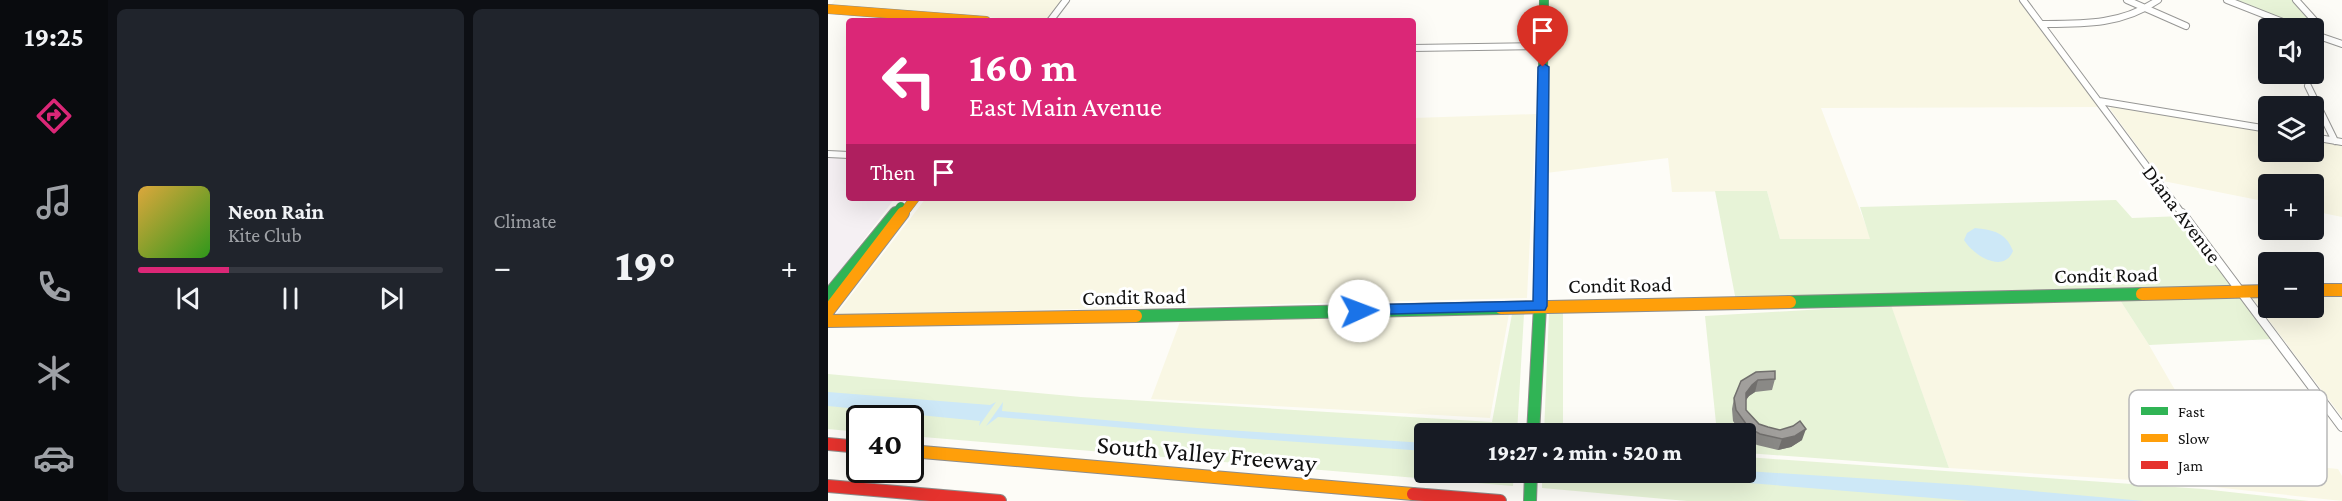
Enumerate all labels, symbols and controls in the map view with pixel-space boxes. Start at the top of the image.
pin [1517,5,1568,67]
icon: arrive [1526,14,1559,47]
map controls [2258,18,2324,318]
button: sound [2258,18,2324,84]
text: 19:25 [24,22,84,52]
icon: left [870,42,948,120]
text: 160 m [969,43,1077,90]
text: East Main Avenue [969,92,1162,122]
icon: directions [33,95,75,137]
button: layers [2258,96,2324,162]
icon: arrive [927,156,960,189]
text: Then [870,160,915,185]
street label: Diana Avenue [2138,160,2226,268]
button: + [2258,174,2324,240]
icon: music [33,181,75,223]
text: Neon Rain [228,199,324,224]
text: Climate [494,210,556,232]
text: Kite Club [228,224,302,246]
text: 19° [615,240,676,290]
text: − [494,248,511,285]
text: + [781,248,798,285]
button: − [2258,252,2324,318]
street label: Condit Road [2054,262,2158,288]
icon: phone [33,266,75,308]
street label: Condit Road [1568,272,1672,298]
position arrow [1327,279,1391,343]
icon: previous [172,282,205,315]
icon: pause [274,282,307,315]
icon: next [375,282,408,315]
street label: Condit Road [1082,284,1186,310]
icon: climate [33,352,75,394]
legend [2129,390,2327,486]
text: Fast [2178,403,2205,420]
speed limit sign: 40 [846,405,924,483]
street label: South Valley Freeway [1096,430,1319,478]
text: Slow [2178,430,2210,447]
icon: car [33,437,75,479]
text: 19:27 · 2 min · 520 m [1488,440,1682,465]
text: Jam [2176,457,2203,475]

